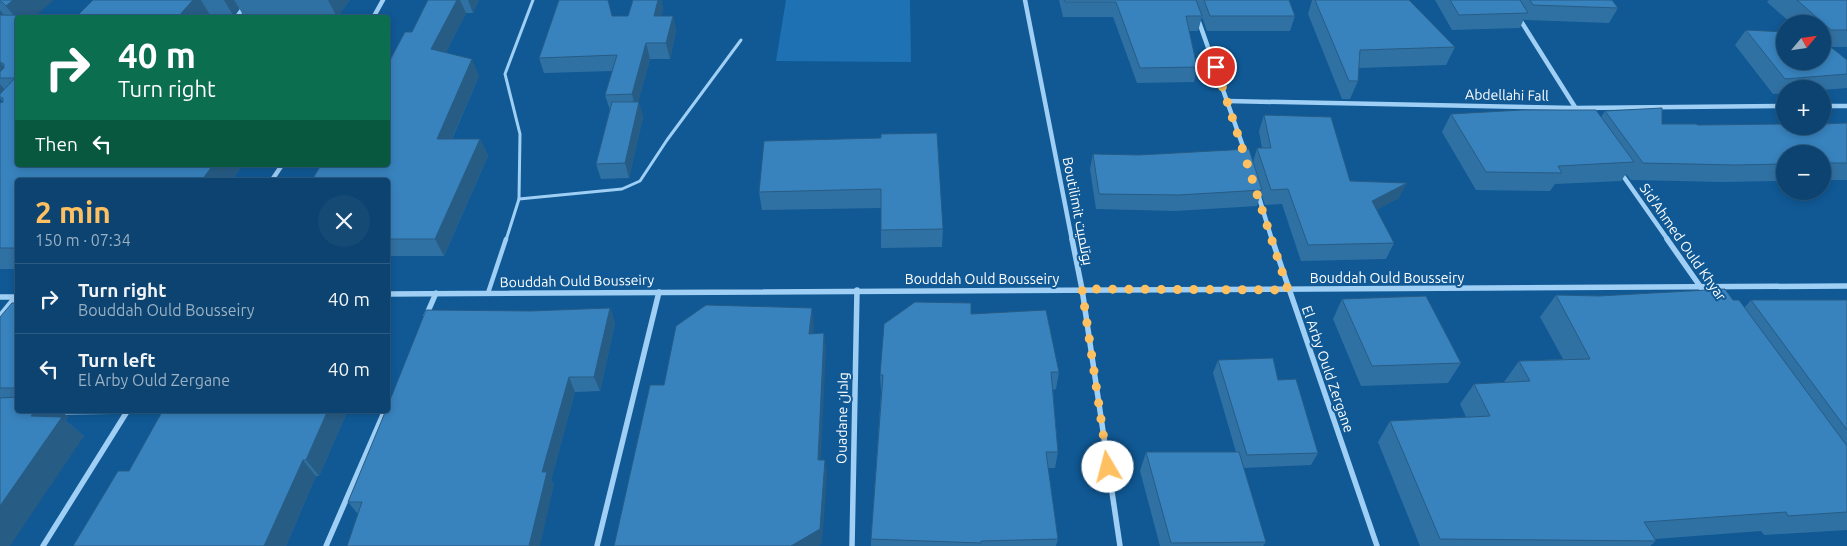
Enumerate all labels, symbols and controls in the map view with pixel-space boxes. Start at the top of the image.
north arrow [1776,15,1831,70]
map controls [1776,15,1831,200]
icon: right [35,35,100,100]
text: 40 m [118,35,196,75]
pin [1195,46,1237,88]
icon: arrive [1202,53,1230,81]
text: Turn right [118,76,216,101]
button: + [1776,80,1831,135]
street label: Abdellahi Fall [1465,86,1549,104]
icon: left [88,130,116,158]
text: Then [35,133,78,155]
button: − [1776,145,1831,200]
street label: Boutilimit بوتلميت [1060,155,1096,267]
street label: Sid'Ahmed Ould Khyar [1637,180,1730,304]
text: 2 min [35,195,111,229]
button: close [318,195,370,247]
text: 150 m · 07:34 [35,231,131,249]
street label: Bouddah Ould Bousseiry [1310,270,1464,286]
street label: Bouddah Ould Bousseiry [905,271,1059,287]
street label: Bouddah Ould Bousseiry [500,272,655,290]
text: Turn right [78,279,166,301]
icon: right [35,285,63,313]
text: 40 m [328,288,370,310]
text: Bouddah Ould Bousseiry [78,301,255,319]
street label: El Arby Ould Zergane [1299,303,1357,435]
text: Turn left [78,349,156,371]
icon: left [35,355,63,383]
text: 40 m [328,358,370,380]
text: El Arby Ould Zergane [78,371,230,389]
street label: Ouadane وادان [833,372,851,464]
position arrow [1081,440,1133,492]

